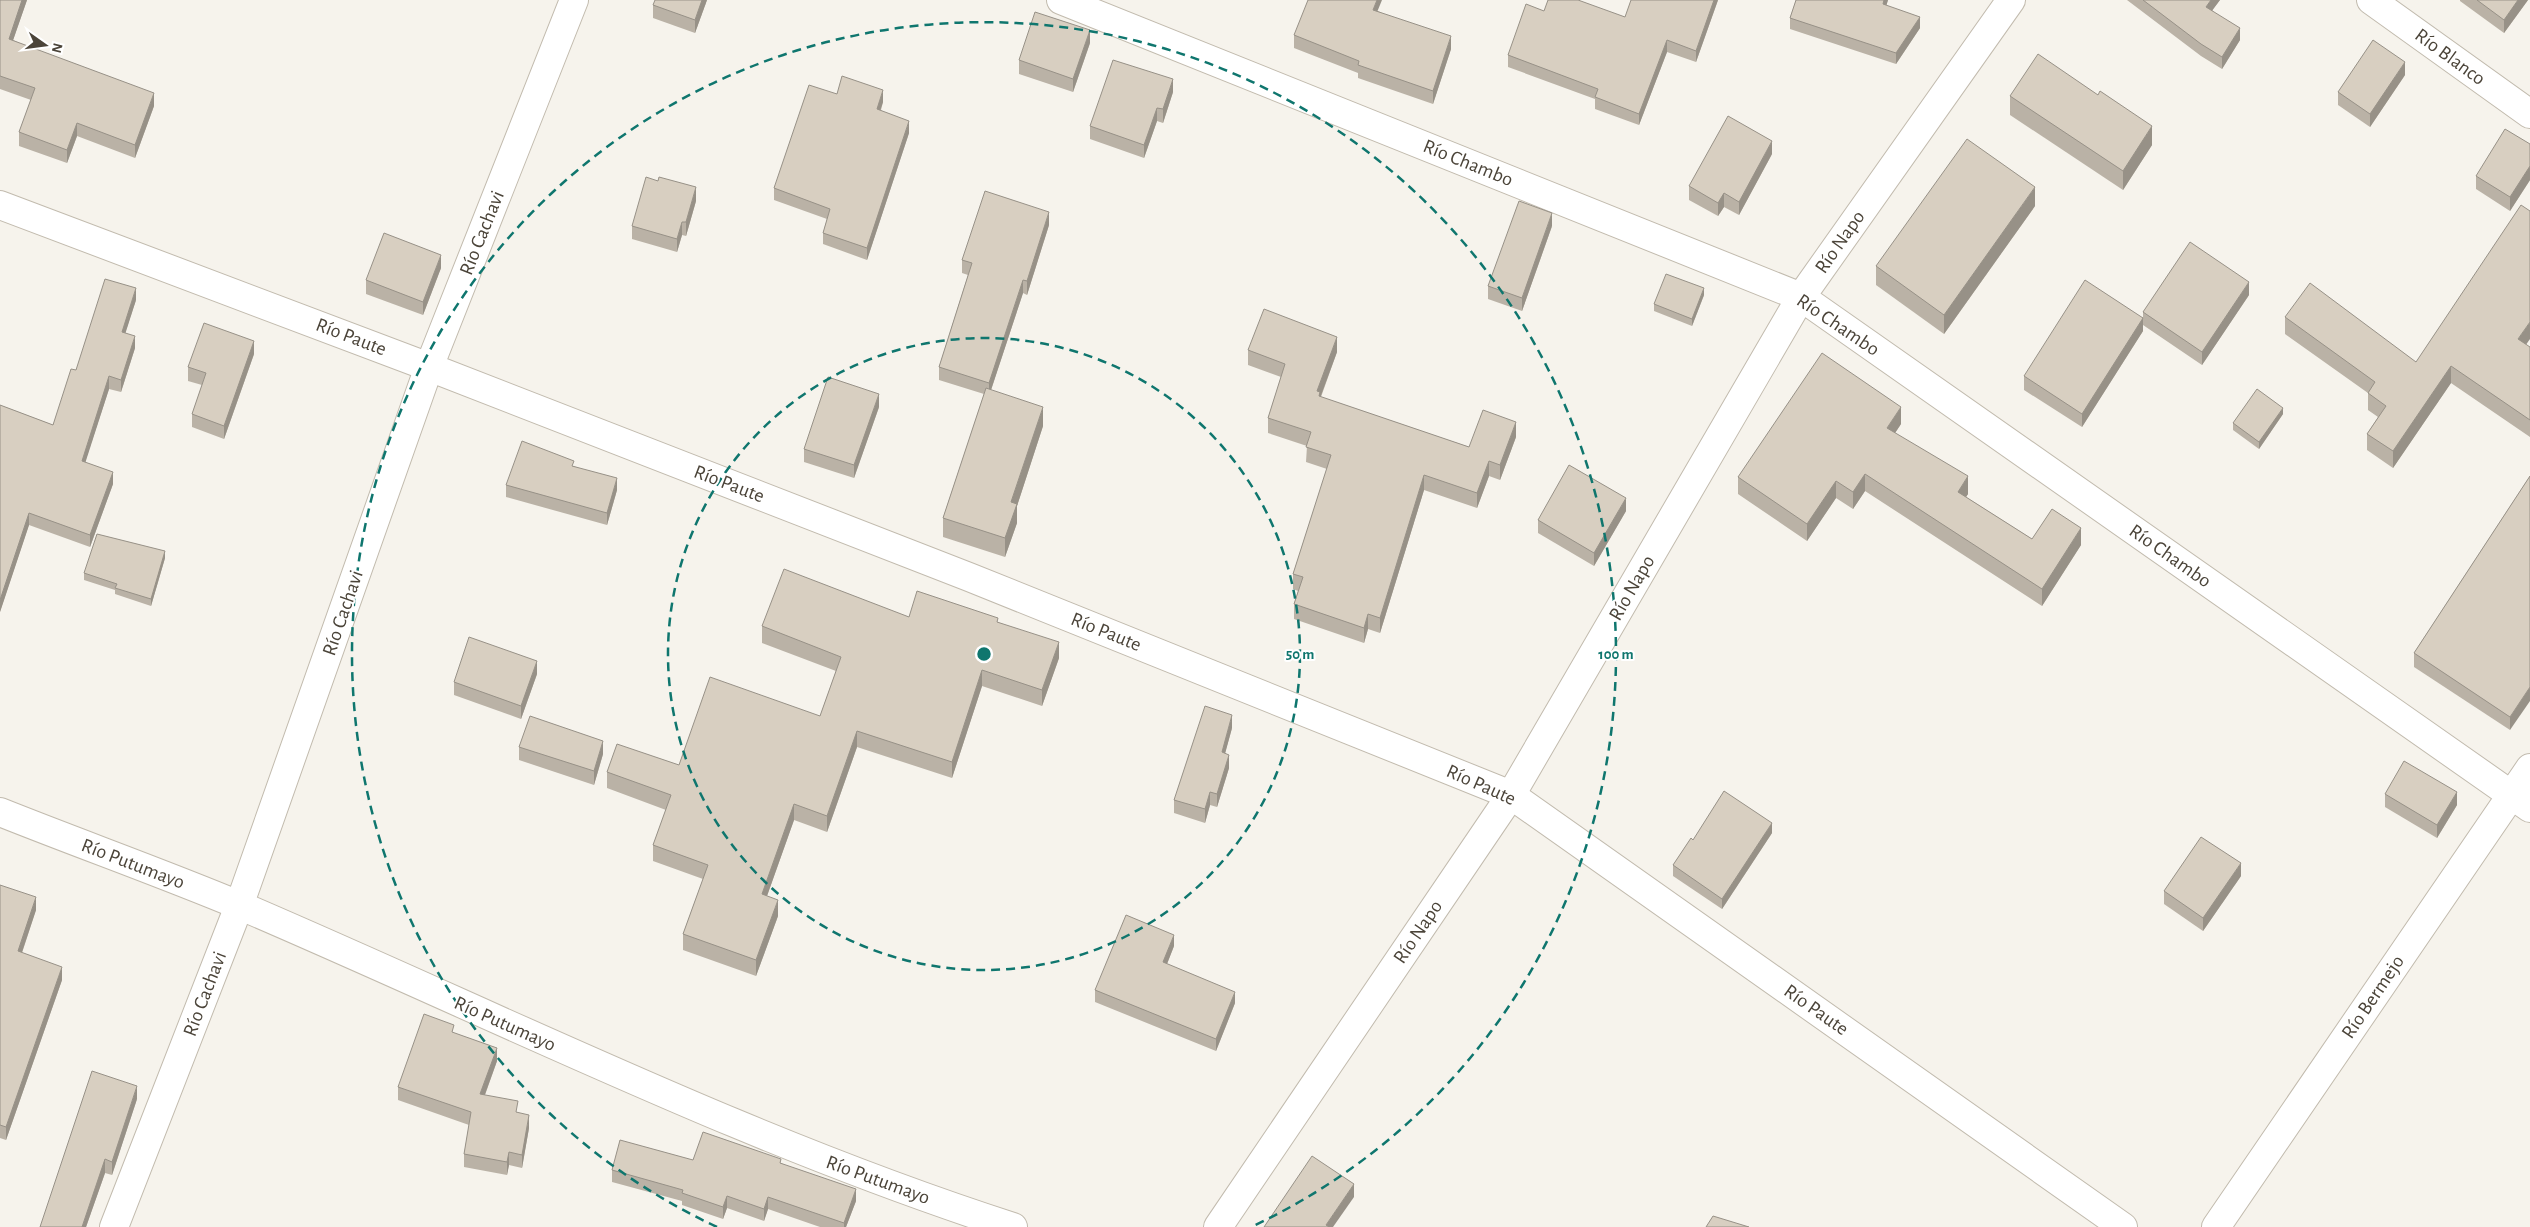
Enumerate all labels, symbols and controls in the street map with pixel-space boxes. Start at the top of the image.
north arrow [20,20,70,70]
street label: Río Blanco [2411,25,2489,89]
text: N [49,41,65,54]
street label: Río Chambo [1420,136,1516,190]
street label: Río Cachavi [456,188,508,278]
street label: Río Napo [1811,207,1869,277]
street label: Río Chambo [1793,290,1883,360]
street label: Río Paute [313,314,389,360]
street label: Río Paute [691,461,767,507]
street label: Río Chambo [2125,521,2215,591]
street label: Río Napo [1605,552,1659,624]
street label: Río Cachavi [319,568,367,658]
street label: Río Paute [1068,609,1144,655]
centre of rings [975,645,993,663]
text: 50 m [1286,647,1314,662]
text: 100 m [1598,647,1634,662]
street label: Río Paute [1443,761,1519,809]
street label: Río Putumayo [79,835,187,893]
street label: Río Napo [1390,897,1446,967]
street label: Río Cachavi [180,949,230,1039]
street label: Río Bermejo [2338,952,2408,1042]
street label: Río Paute [1780,981,1852,1039]
street label: Río Putumayo [451,993,559,1055]
street label: Río Putumayo [823,1152,933,1208]

